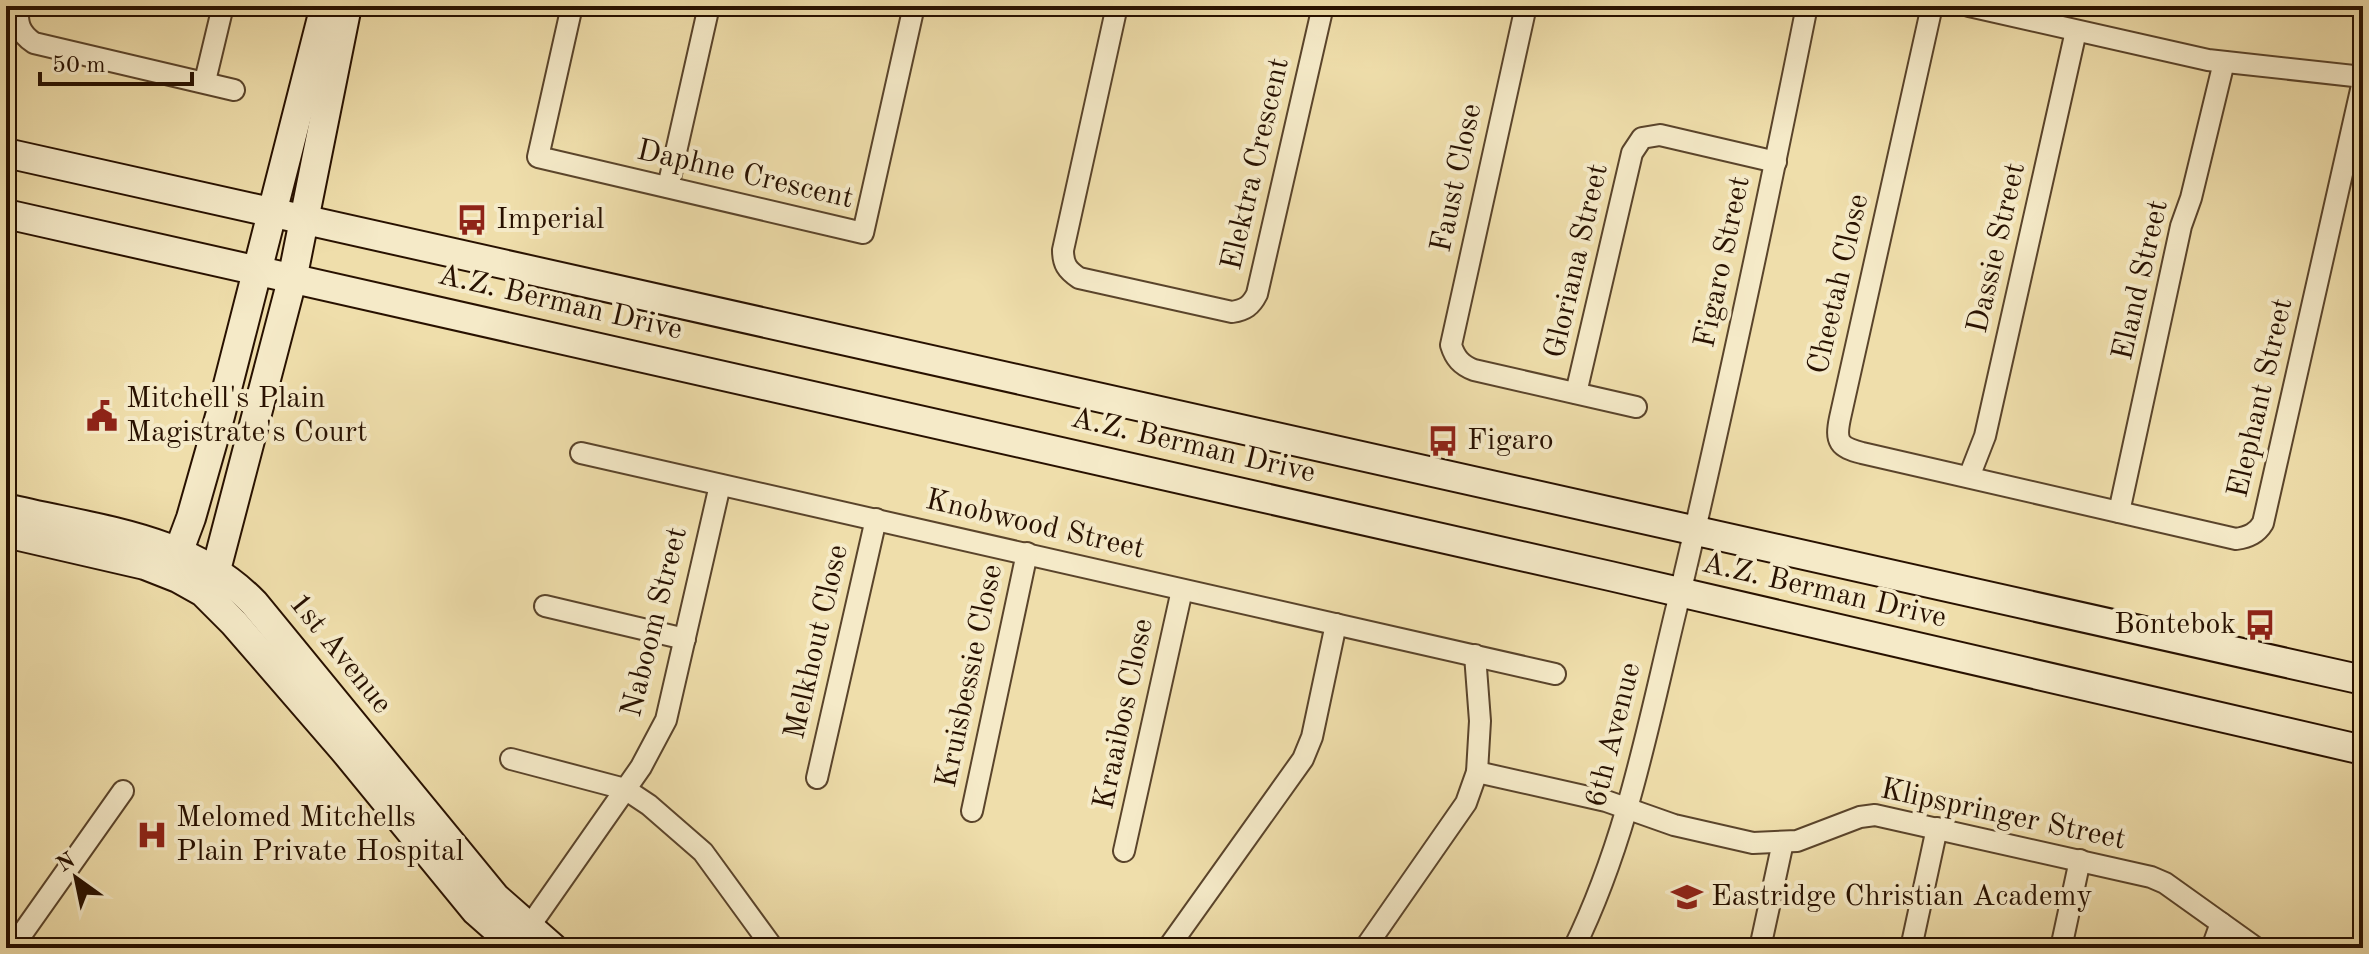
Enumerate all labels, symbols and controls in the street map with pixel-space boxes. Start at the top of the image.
scale bar [40,36,192,86]
text: 50 m [52,54,106,78]
street label: Elektra Crescent [1217,55,1295,273]
street label: Faust Close [1427,101,1487,255]
street label: Daphne Crescent [634,135,856,215]
street label: Dassie Street [1963,160,2031,336]
street label: Gloriana Street [1540,161,1614,361]
street label: Figaro Street [1690,174,1756,350]
street label: Cheetah Close [1804,191,1874,377]
street label: Eland Street [2108,197,2174,363]
bus stop icon: Imperial [455,203,489,237]
place label: Imperial [496,205,604,235]
street label: A.Z. Berman Drive [435,260,685,346]
street label: Elephant Street [2223,295,2299,501]
place label: Mitchell's Plain Magistrate's Court [126,384,368,448]
public building icon: Mitchell's Plain Magistrate's Court [85,399,119,433]
street label: A.Z. Berman Drive [1068,403,1318,489]
bus stop icon: Figaro [1426,424,1460,458]
place label: Figaro [1467,426,1554,456]
street label: Knobwood Street [923,485,1147,565]
street label: Naboom Street [617,524,693,720]
street label: Melkhout Close [780,542,854,742]
street label: A.Z. Berman Drive [1699,548,1949,634]
street label: Kruisbessie Close [932,562,1008,790]
street label: 1st Avenue [283,588,397,720]
bus stop icon: Bontebok [2243,608,2277,642]
place label: Bontebok [2114,610,2236,640]
street label: Kraaibos Close [1089,616,1159,812]
street label: 6th Avenue [1582,660,1646,810]
street label: Klipspringer Street [1878,774,2128,856]
place label: Melomed Mitchells Plain Private Hospital [176,803,464,867]
hospital icon: Melomed Mitchells Plain Private Hospital [135,818,169,852]
north arrow [36,838,116,918]
text: N [53,849,79,877]
school or university icon: Eastridge Christian Academy [1670,880,1704,914]
place label: Eastridge Christian Academy [1711,882,2092,912]

